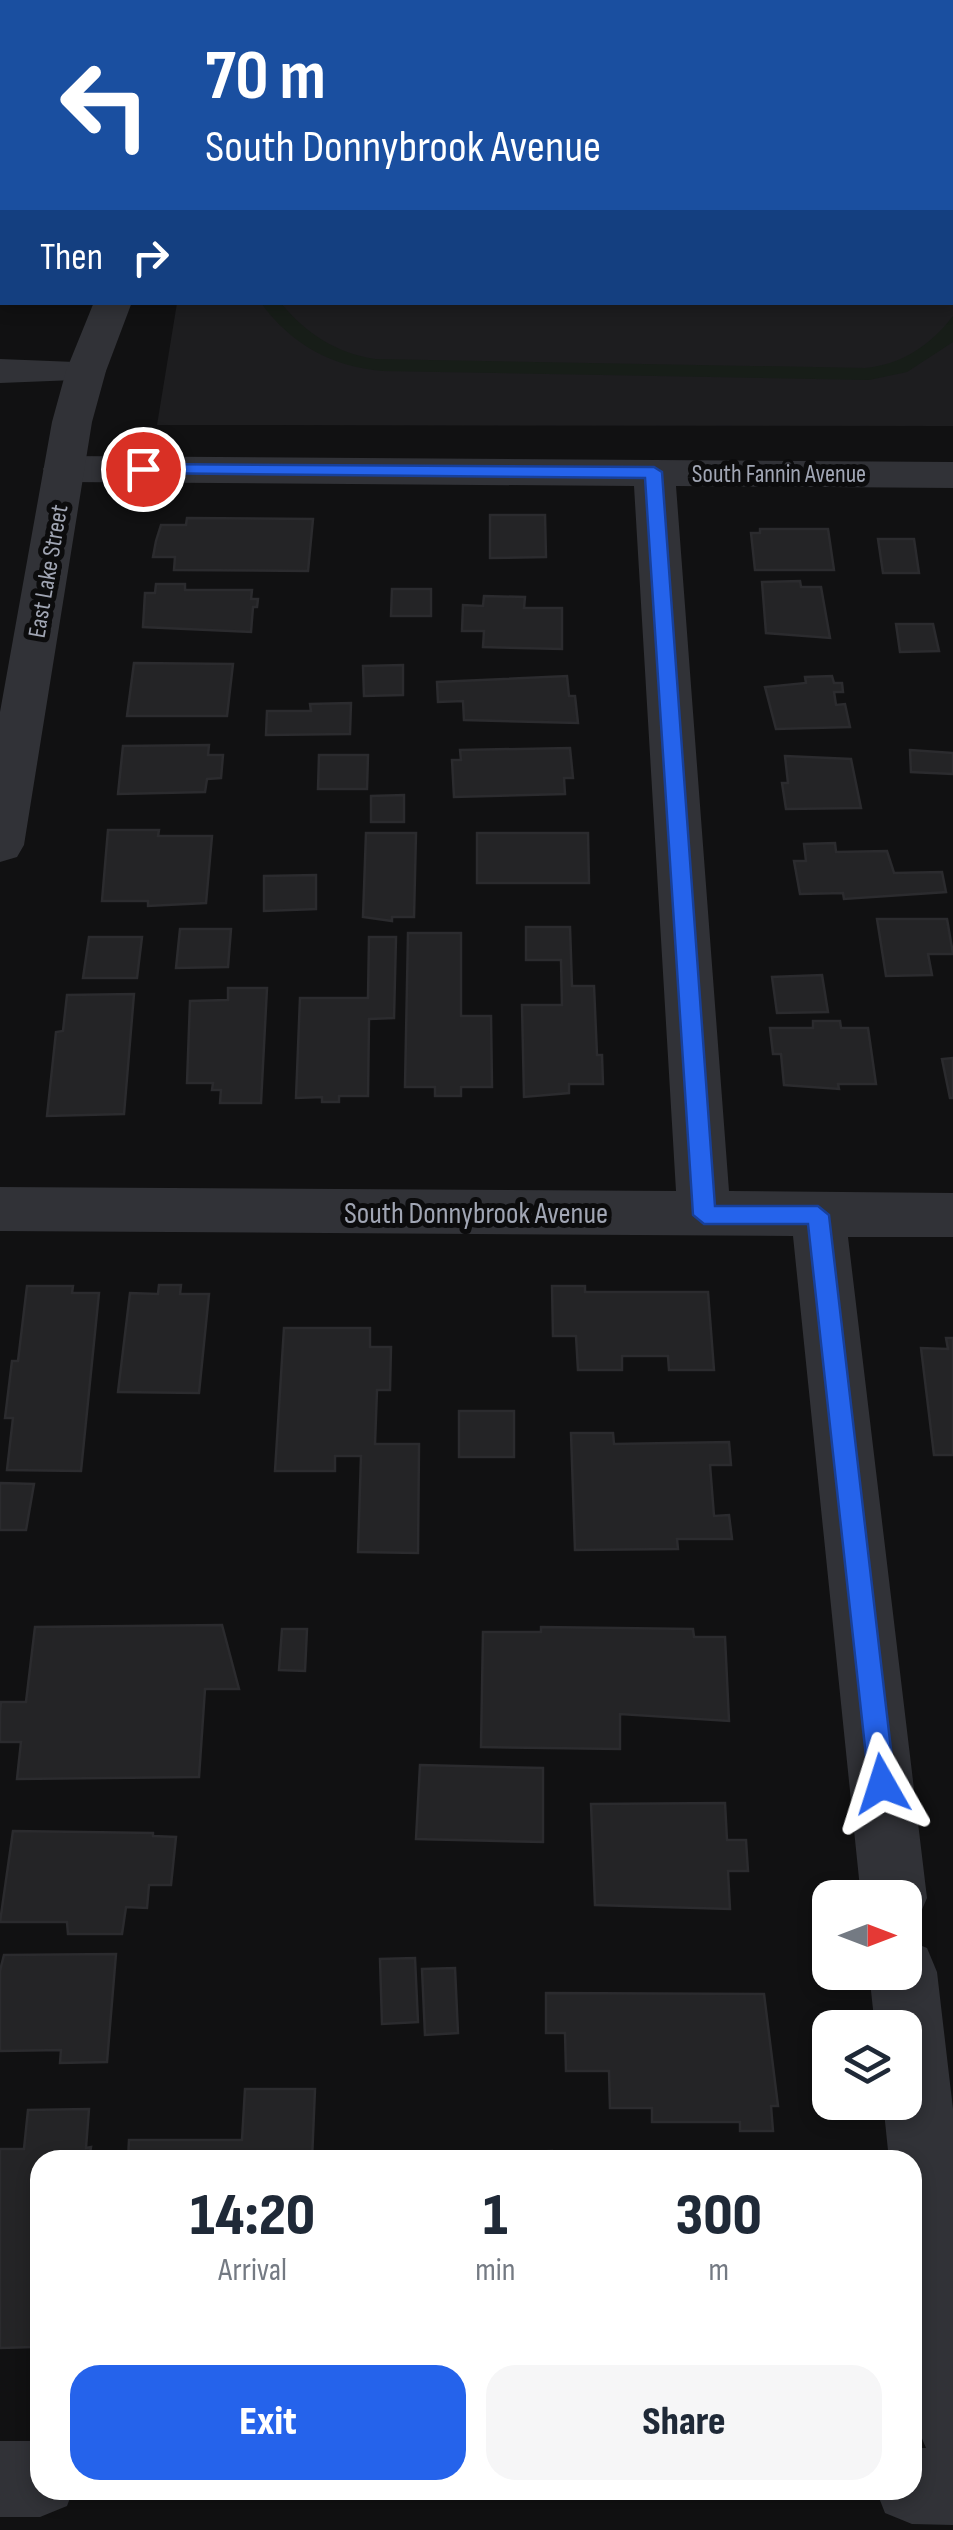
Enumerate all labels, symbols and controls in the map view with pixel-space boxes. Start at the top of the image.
text: 70 m [205,35,326,119]
icon: left [40,40,170,170]
text: South Donnybrook Avenue [205,120,601,175]
icon: right [123,230,178,285]
text: Then [40,235,103,280]
pin [101,427,186,512]
icon: arrive [116,442,171,497]
street label: South Fannin Avenue [692,459,866,490]
street label: East Lake Street [21,502,75,640]
street label: South Donnybrook Avenue [344,1196,608,1232]
position arrow [830,1732,934,1836]
north arrow [812,1880,922,1990]
map controls [812,1880,922,2120]
button: layers [812,2010,922,2120]
text: 14:20 [190,2180,315,2252]
text: 1 [483,2180,508,2252]
text: 300 [675,2180,762,2252]
text: Arrival [218,2251,287,2290]
text: min [475,2251,515,2290]
text: m [708,2251,729,2290]
button: Exit [70,2365,466,2480]
button: Share [486,2365,882,2480]

